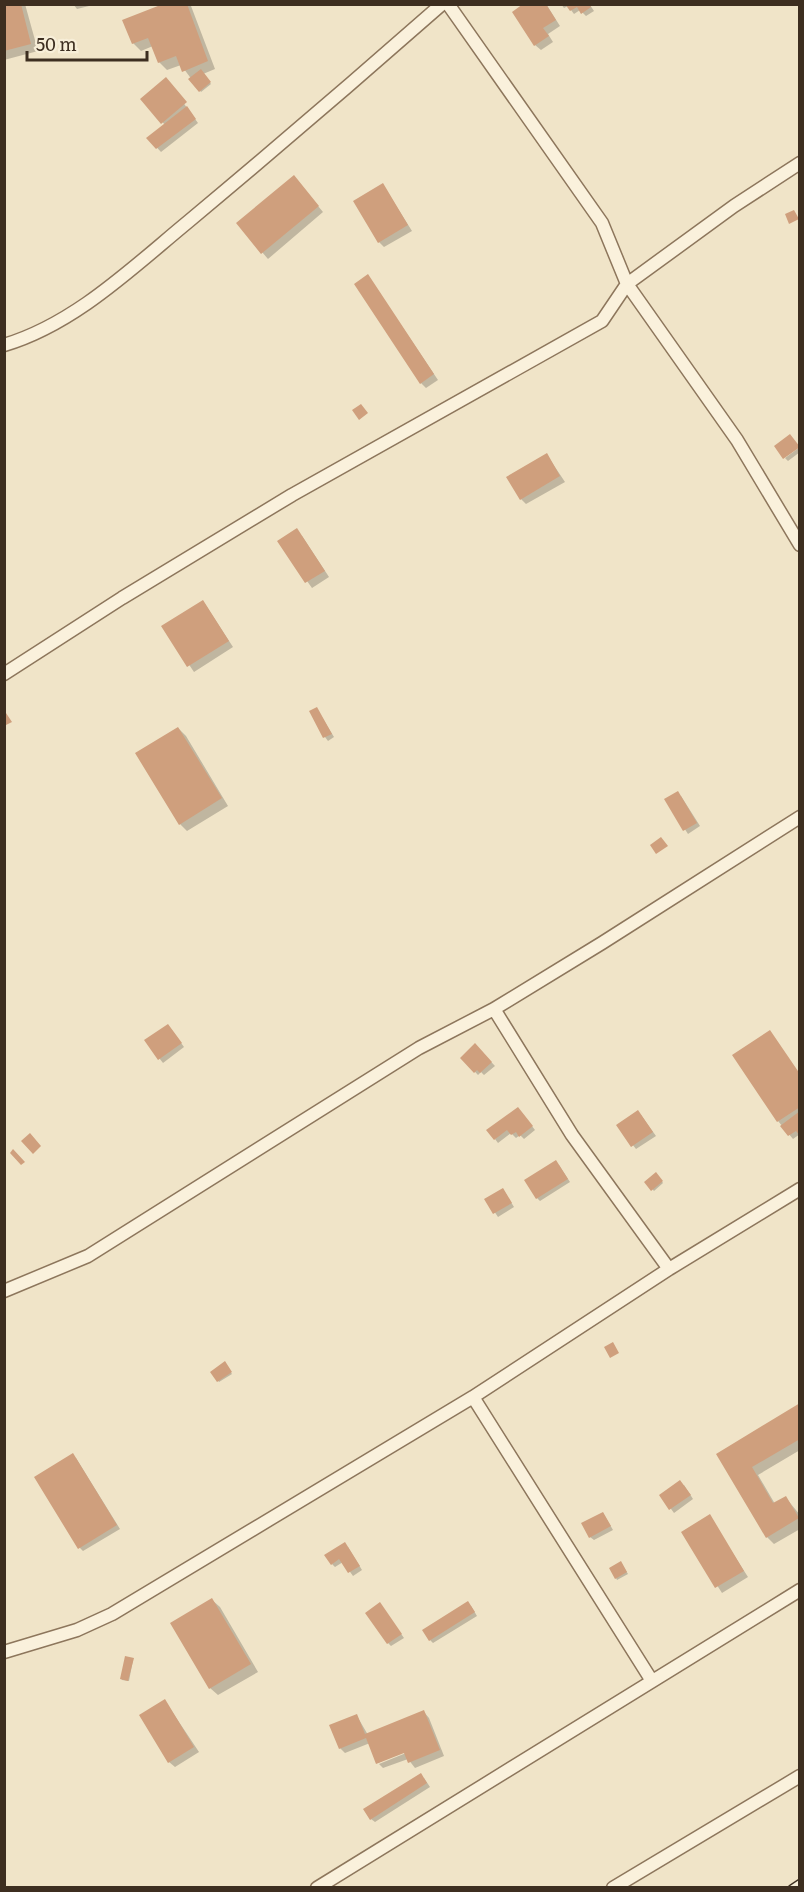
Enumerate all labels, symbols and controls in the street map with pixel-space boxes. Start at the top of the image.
scale bar [27,24,147,62]
text: 50 m [36,30,77,57]

